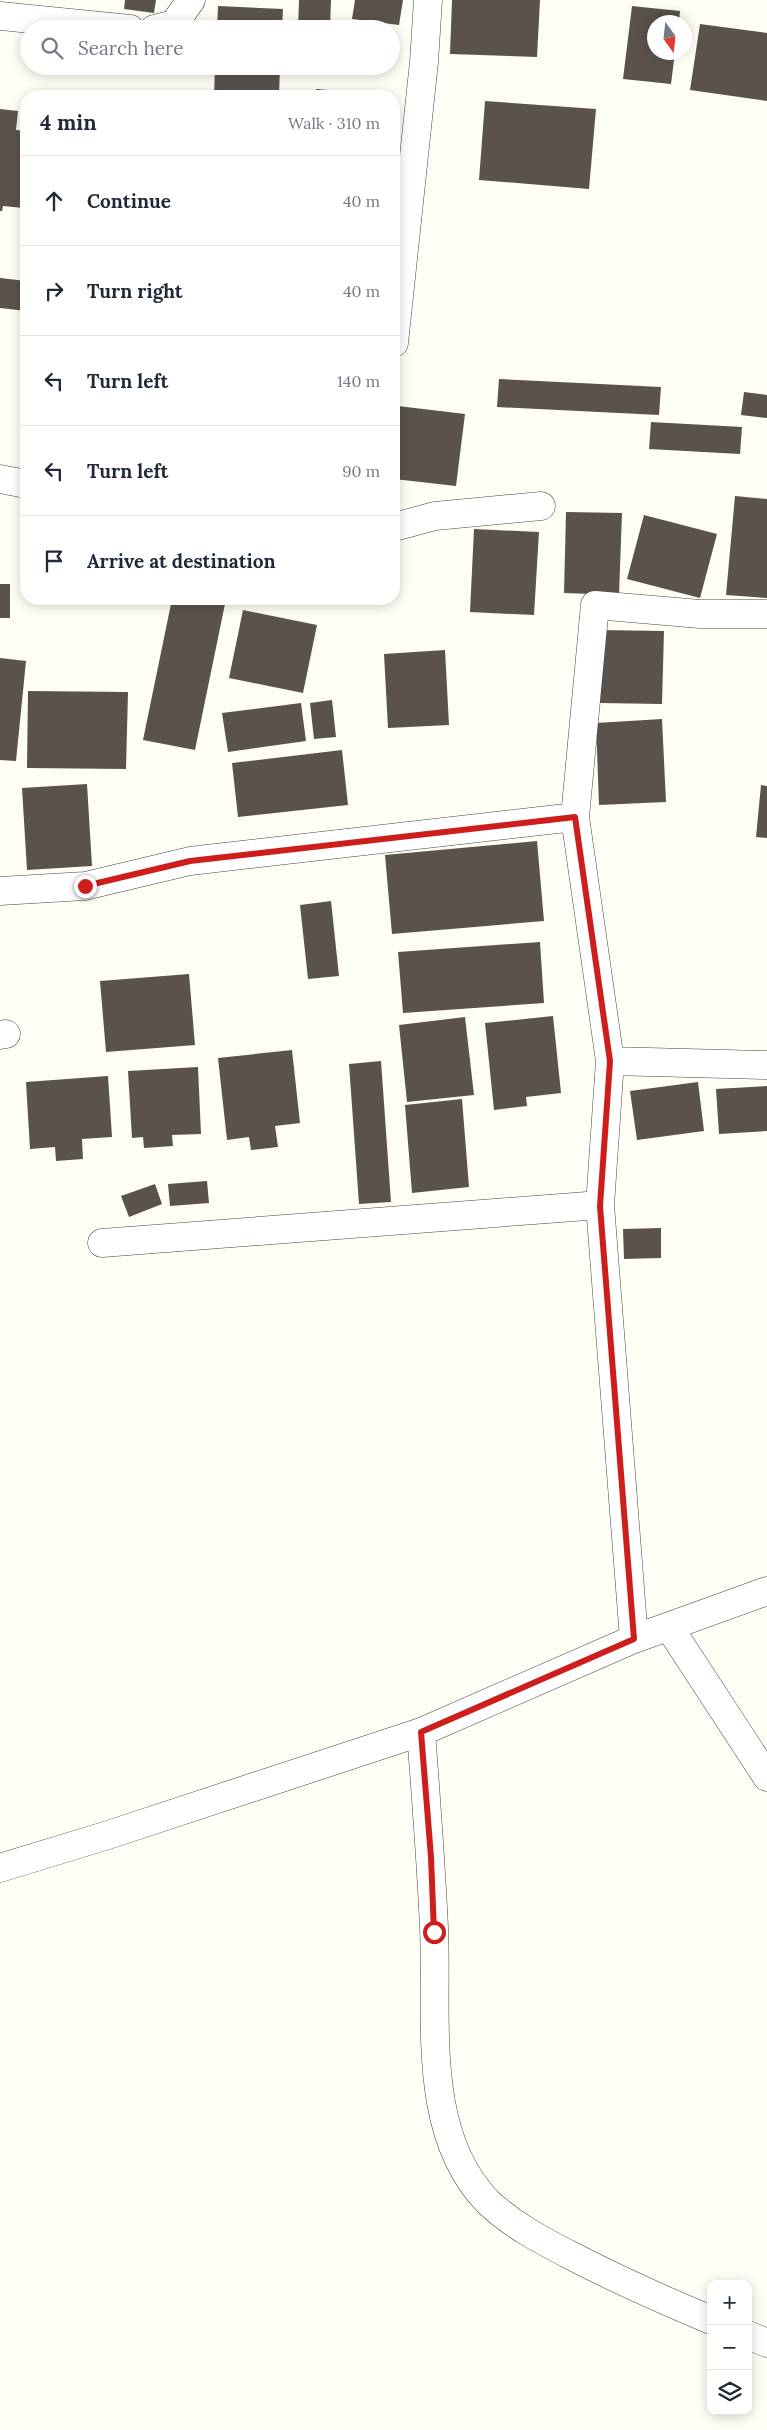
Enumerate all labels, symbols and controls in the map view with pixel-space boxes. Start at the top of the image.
north arrow [647,15,692,60]
search box [20,20,400,75]
icon: search [38,34,66,62]
text: Search here [78,36,184,60]
text: 4 min [40,109,97,136]
text: Walk · 310 m [288,113,380,133]
icon: ahead [40,187,68,215]
text: Continue [87,189,171,213]
text: 40 m [343,191,380,211]
icon: right [40,277,68,305]
text: Turn right [87,279,183,303]
text: 40 m [343,281,380,301]
icon: left [40,367,68,395]
text: Turn left [87,369,168,393]
text: 140 m [337,371,380,391]
icon: left [40,457,68,485]
text: Turn left [87,459,168,483]
text: 90 m [342,461,380,481]
icon: arrive [40,547,68,575]
text: Arrive at destination [87,549,276,573]
route end [74,875,97,898]
route start [423,1921,446,1944]
map controls [707,2280,752,2415]
button: + [707,2280,752,2325]
button: − [707,2325,752,2370]
button: layers [707,2370,752,2415]

